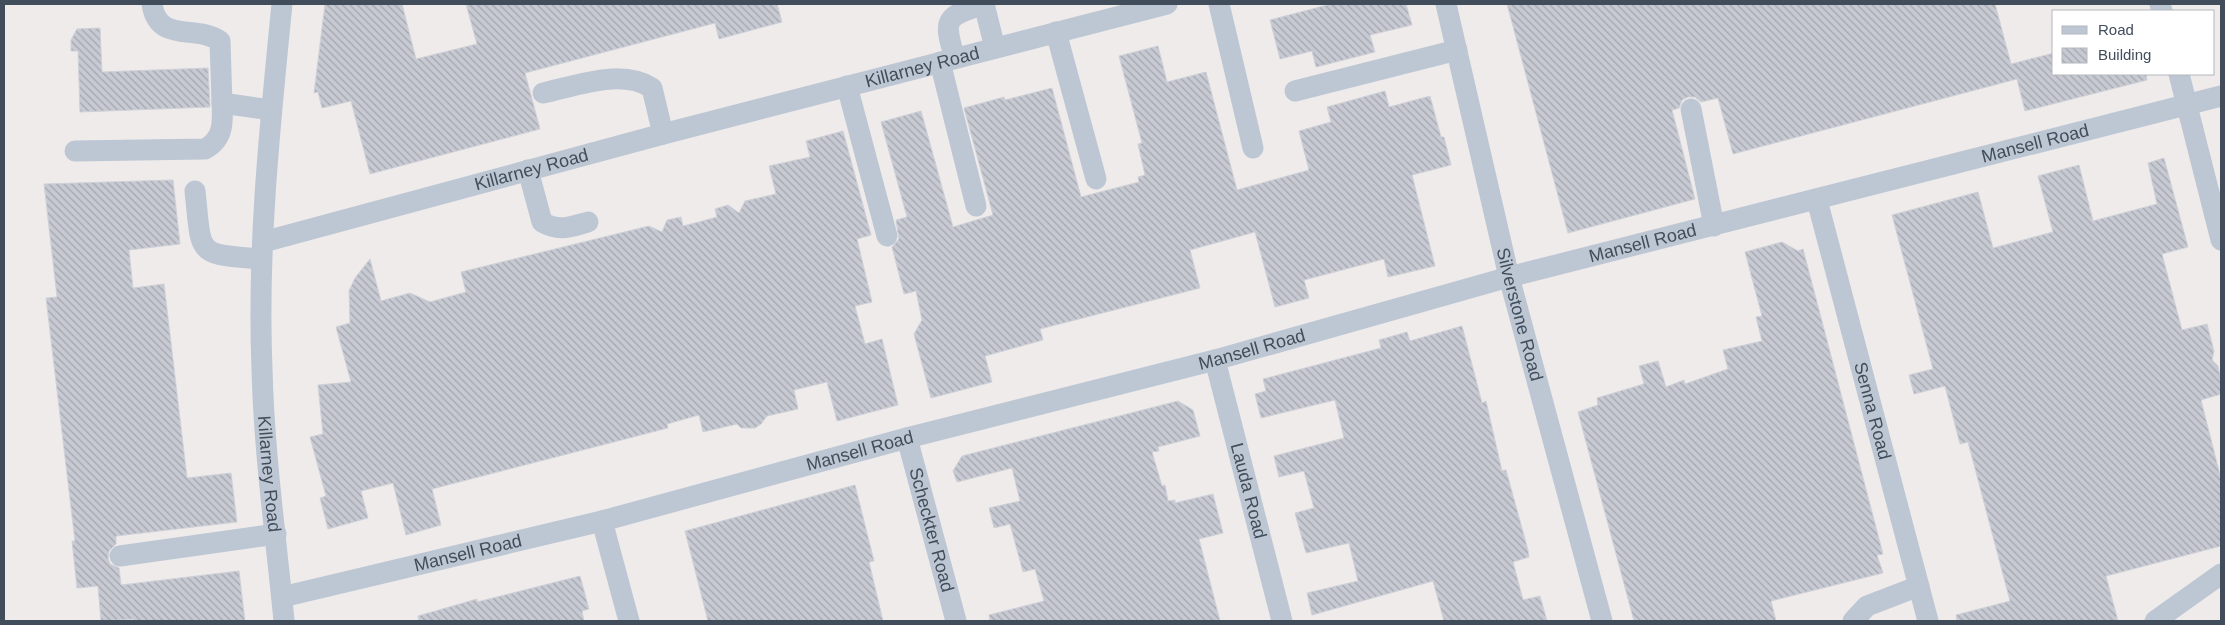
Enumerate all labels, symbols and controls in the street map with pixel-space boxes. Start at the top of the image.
legend [2052,10,2215,75]
text: Road [2098,21,2134,38]
street label: Killarney Road [863,43,981,91]
text: Building [2098,46,2151,63]
street label: Mansell Road [1979,120,2091,167]
street label: Killarney Road [472,145,591,194]
street label: Mansell Road [1587,220,1698,266]
street label: Silverstone Road [1493,246,1547,383]
street label: Mansell Road [1196,325,1308,374]
street label: Senna Road [1850,360,1895,462]
street label: Killarney Road [254,415,285,533]
street label: Mansell Road [804,427,915,475]
street label: Lauda Road [1227,441,1270,541]
street label: Scheckter Road [905,465,958,594]
street label: Mansell Road [412,530,524,575]

